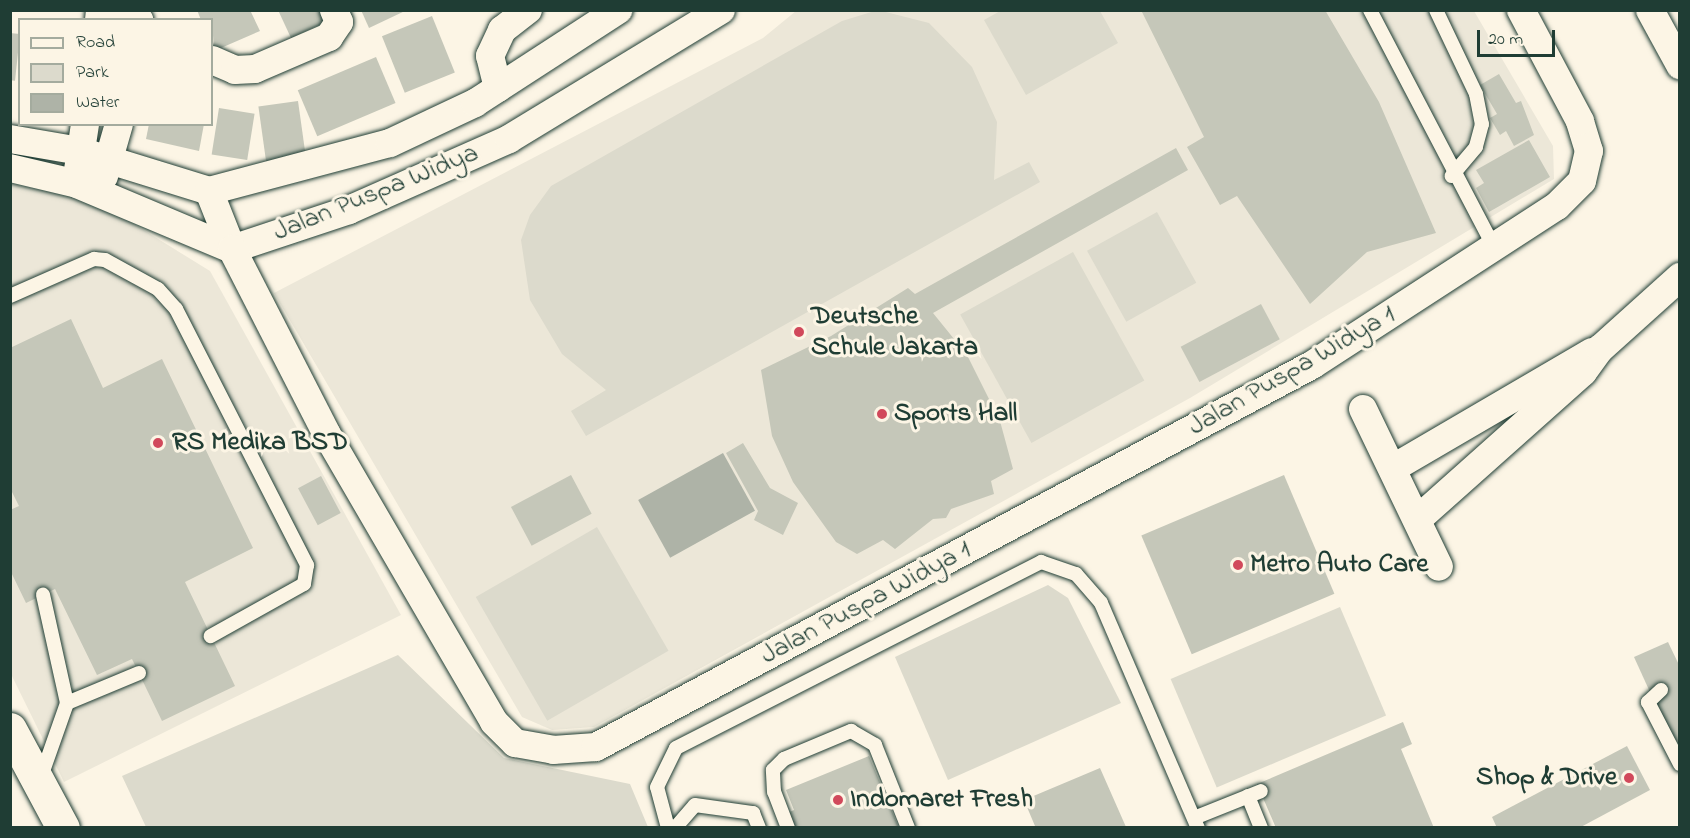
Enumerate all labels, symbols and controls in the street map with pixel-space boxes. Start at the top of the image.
legend [18,18,213,126]
scale bar [1480,18,1558,56]
text: 20 m [1488,27,1523,53]
text: Road [76,30,115,56]
text: Park [76,60,109,86]
text: Water [76,90,119,116]
street label: Jalan Puspa Widya [269,137,483,249]
street label: Jalan Puspa Widya 1 [1183,299,1401,443]
place label: Deutsche Schule Jakarta [811,300,978,363]
marker: Deutsche Schule Jakarta [792,325,806,339]
place label: Sports Hall [894,398,1017,430]
marker: Sports Hall [875,407,889,421]
place label: RS Medika BSD [172,427,348,459]
marker: RS Medika BSD [149,434,167,452]
street label: Jalan Puspa Widya 1 [755,534,977,672]
place label: Metro Auto Care [1250,549,1428,581]
marker: Metro Auto Care [1231,558,1245,572]
place label: Shop & Drive [1476,762,1617,794]
marker: Shop & Drive [1622,771,1636,785]
place label: Indomaret Fresh [850,784,1033,816]
marker: Indomaret Fresh [831,793,845,807]

